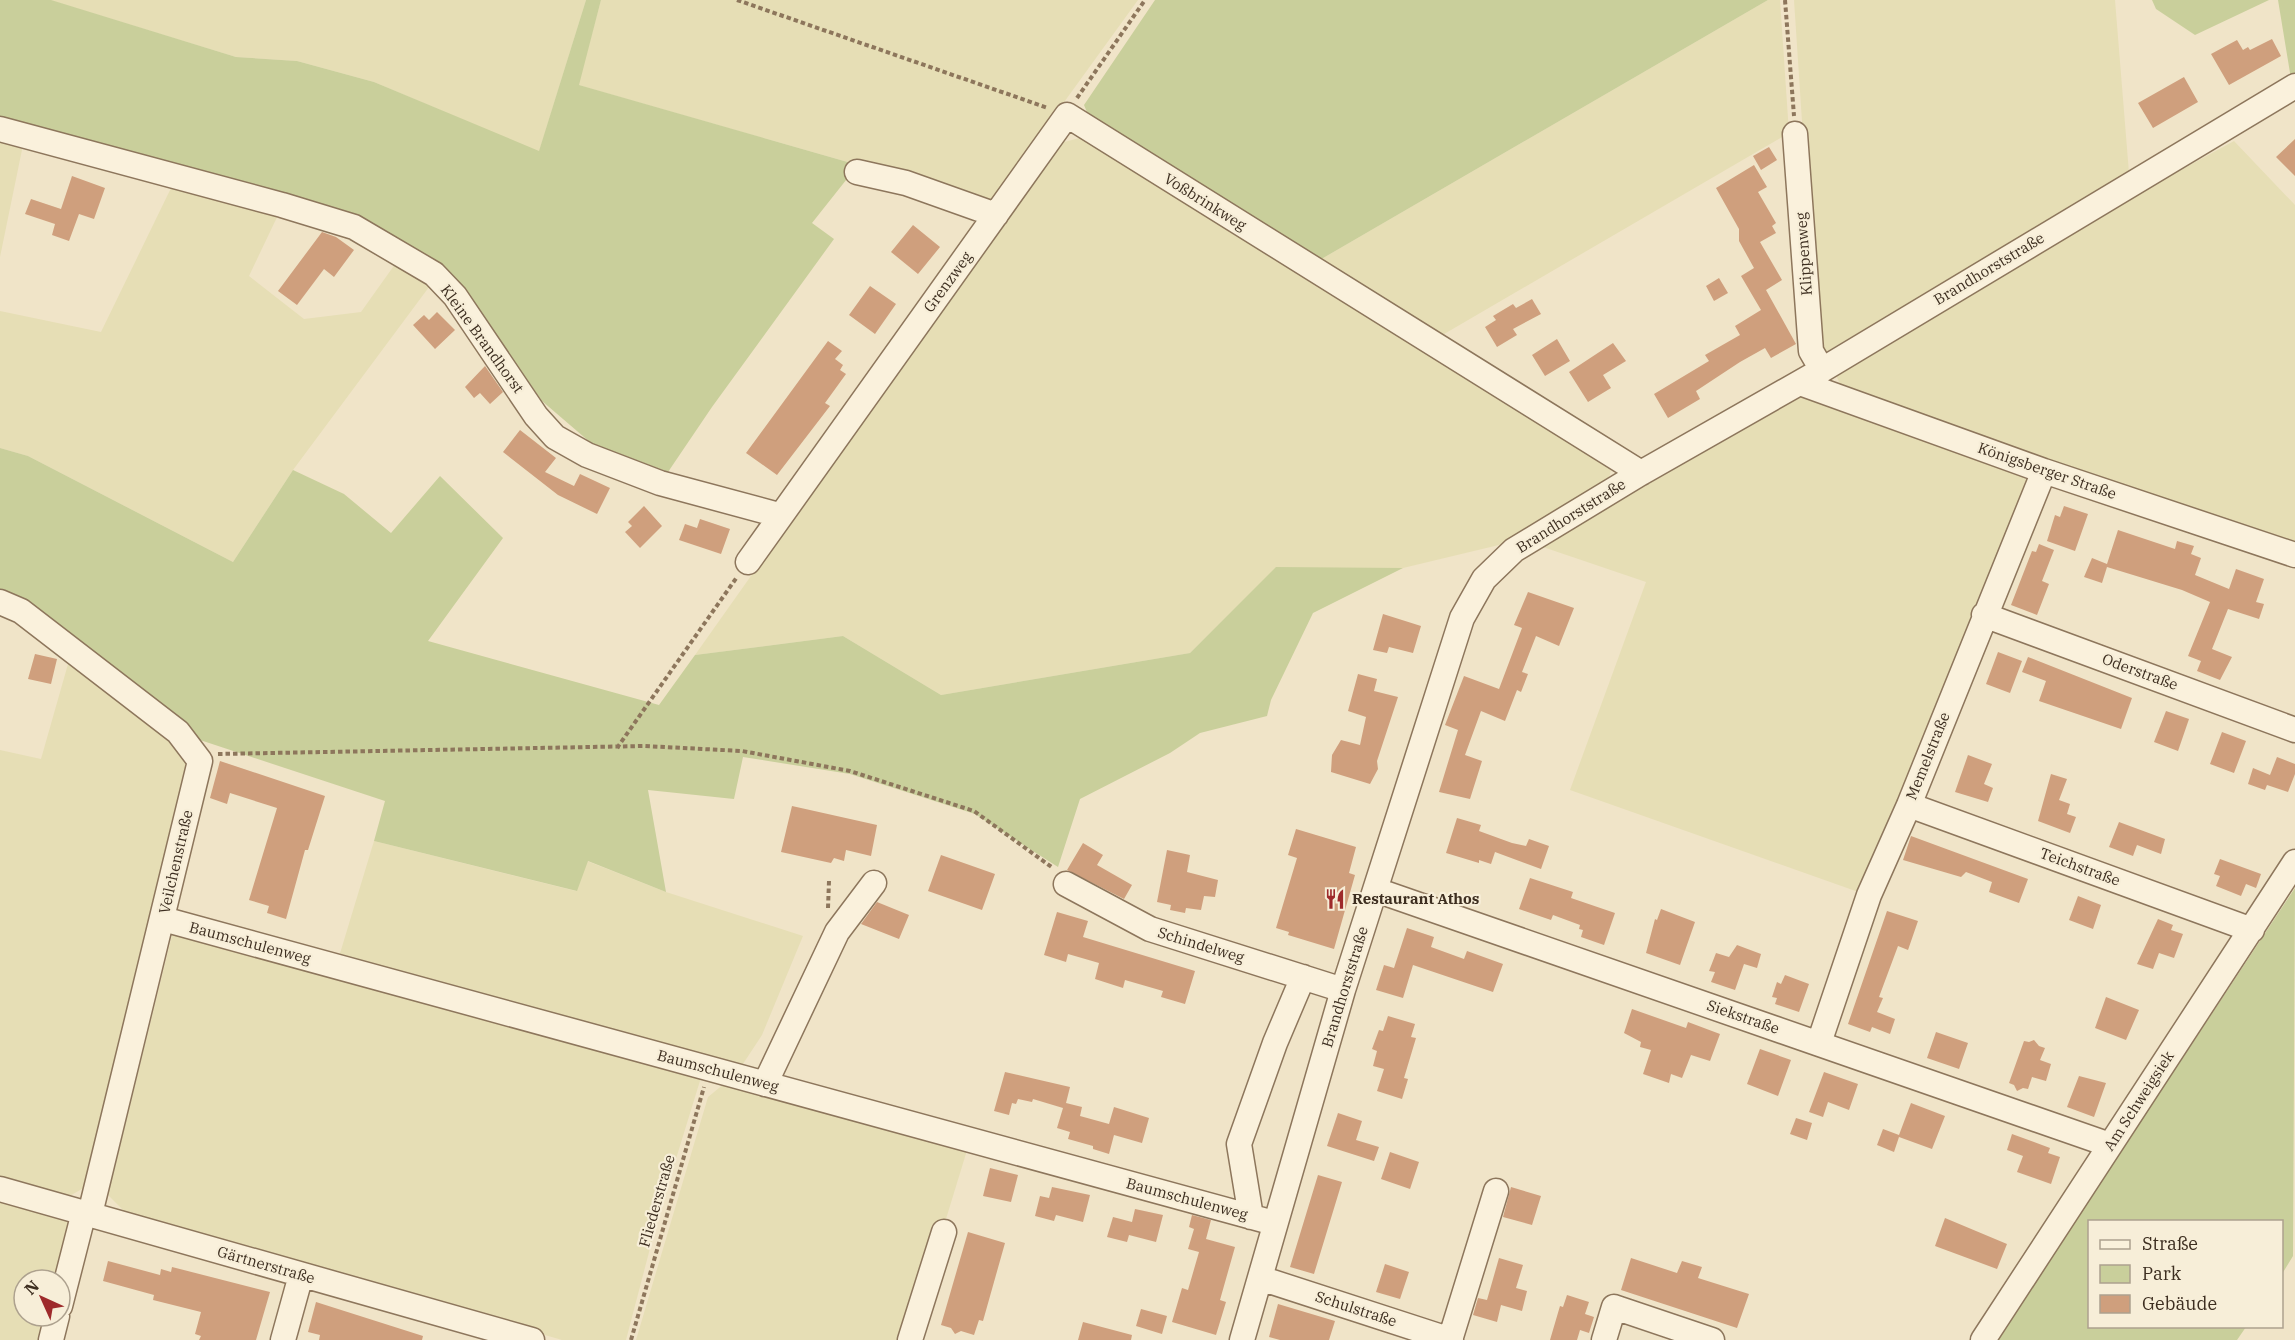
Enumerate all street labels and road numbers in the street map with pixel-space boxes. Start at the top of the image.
street label: Voßbrinkweg [1161,169,1250,234]
street label: Klippenweg [1791,212,1816,296]
street label: Brandhorststraße [1930,228,2047,309]
street label: Grenzweg [919,248,976,316]
street label: Kleine Brandhorst [437,281,528,397]
street label: Königsberger Straße [1975,438,2119,503]
street label: Brandhorststraße [1512,474,1629,557]
street label: Oderstraße [2100,649,2181,694]
street label: Memelstraße [1901,709,1954,802]
street label: Veilchenstraße [154,808,197,916]
street label: Teichstraße [2037,843,2123,890]
street label: Baumschulenweg [187,917,313,968]
street label: Schindelweg [1155,922,1247,967]
street label: Brandhorststraße [1317,924,1372,1050]
street label: Siekstraße [1704,995,1782,1038]
street label: Baumschulenweg [655,1045,781,1096]
street label: Am Schweigsiek [2099,1047,2178,1154]
street label: Fliederstraße [634,1152,679,1249]
street label: Baumschulenweg [1124,1173,1250,1224]
street label: Gärtnerstraße [215,1242,317,1288]
street label: Schulstraße [1313,1286,1399,1331]

